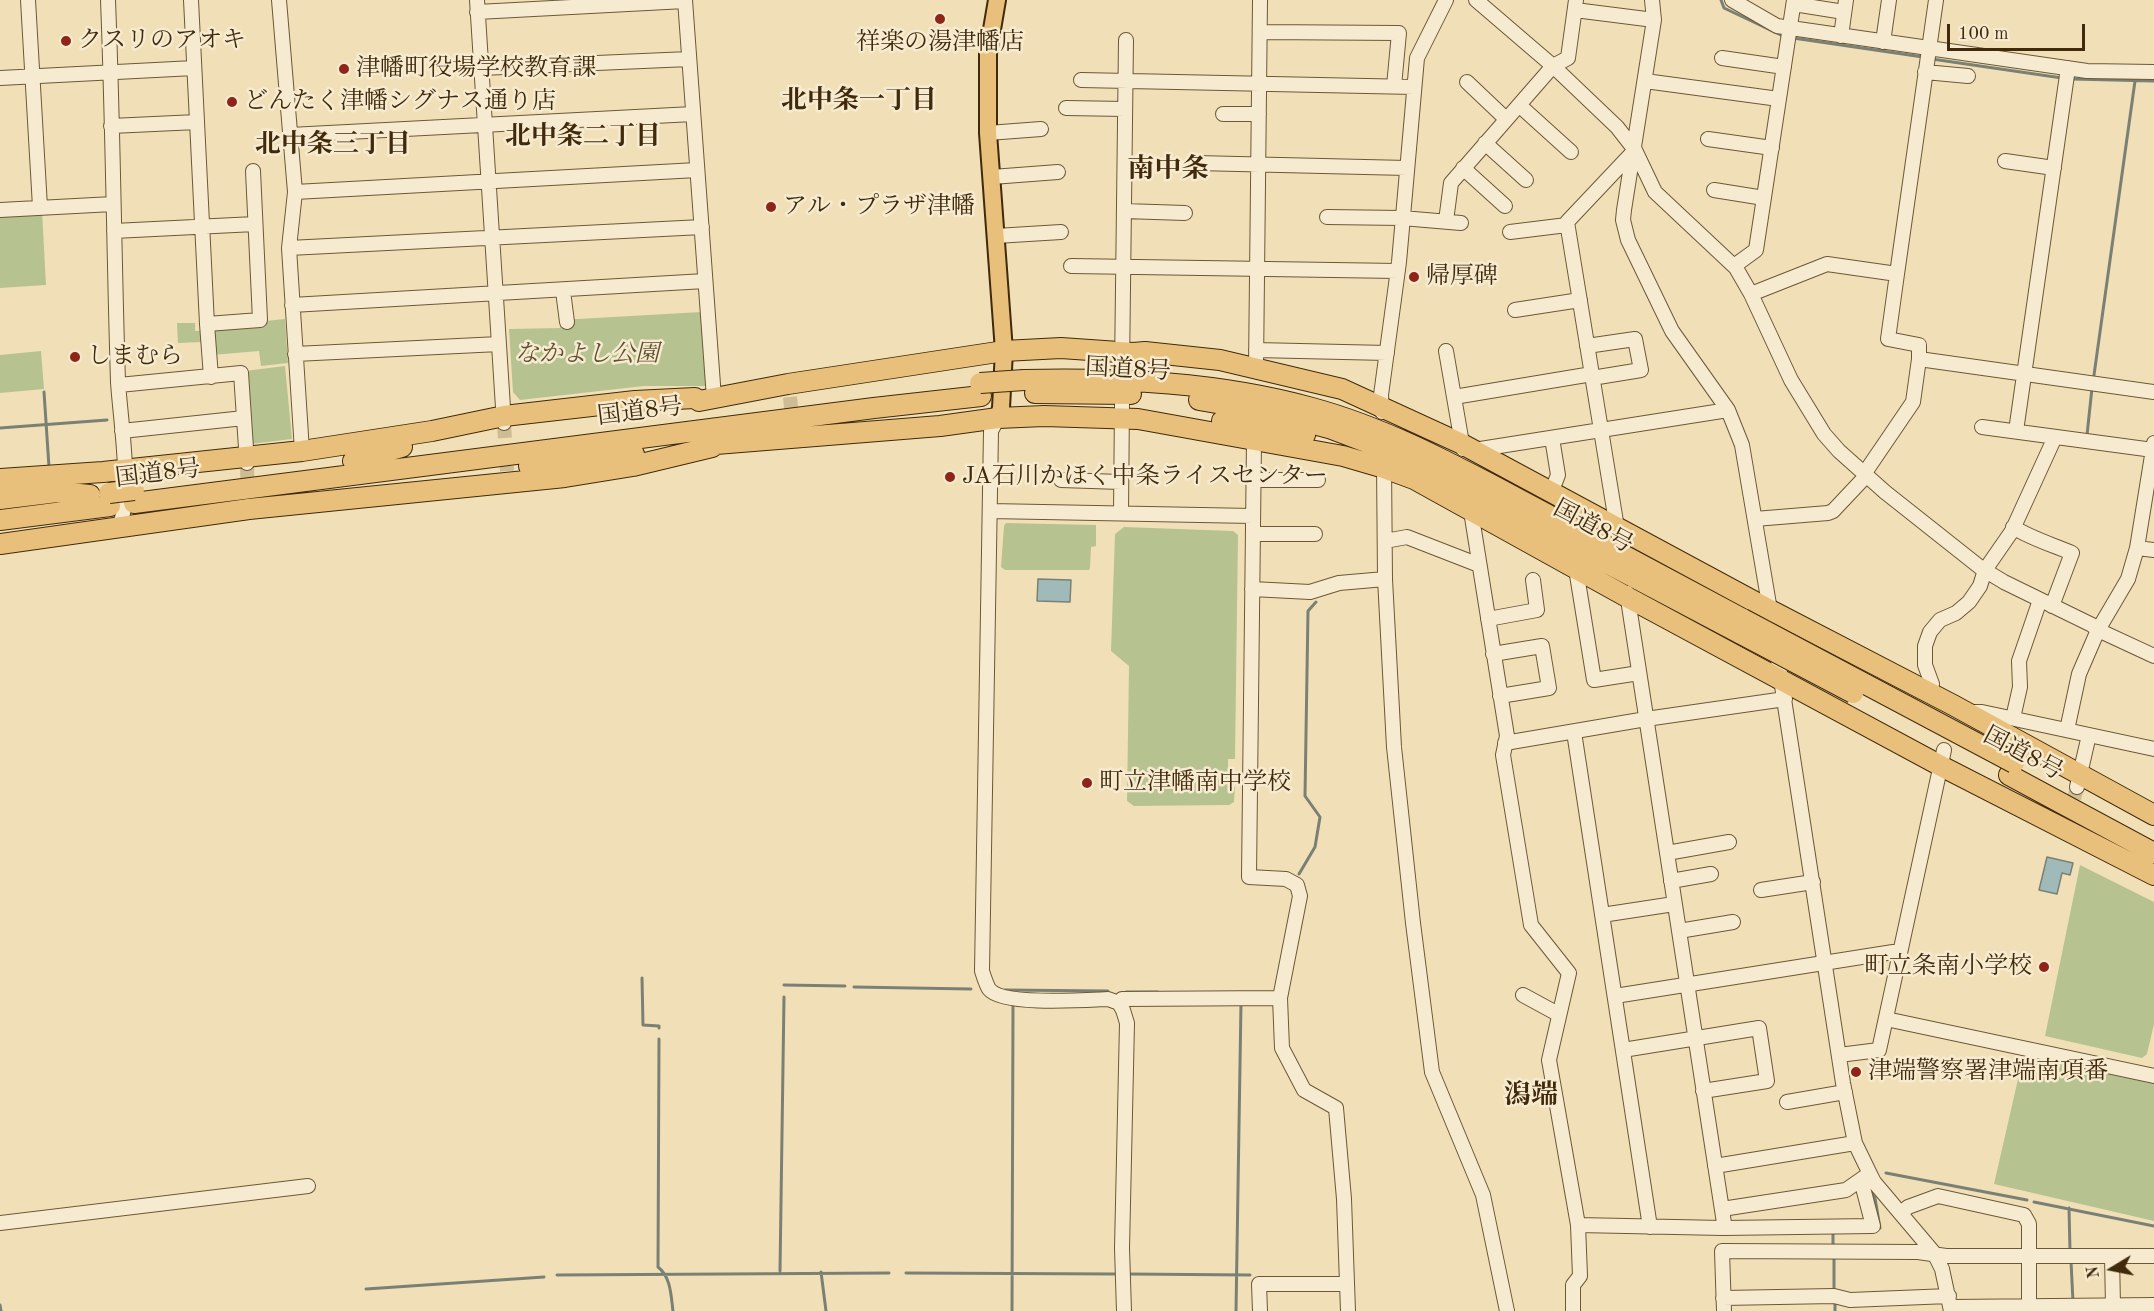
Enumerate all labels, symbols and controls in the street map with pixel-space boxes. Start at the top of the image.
marker: 祥楽の湯津幡店 [933,12,947,26]
scale bar [1950,12,2088,50]
text: 100 m [1958,25,2009,43]
place label: クスリのアオキ [78,27,246,55]
place label: 祥楽の湯津幡店 [856,29,1024,57]
marker: クスリのアオキ [59,34,73,48]
place label: 津幡町役場学校教育課 [356,55,596,83]
marker: 津幡町役場学校教育課 [337,62,351,76]
district label: 北中条一丁目 [781,85,937,117]
place label: どんたく津幡シグナス通り店 [244,88,556,116]
marker: どんたく津幡シグナス通り店 [225,95,239,109]
district label: 北中条二丁目 [505,121,661,153]
district label: 北中条三丁目 [255,129,411,161]
district label: 南中条 [1128,154,1208,186]
place label: アル・プラザ津幡 [783,193,975,221]
marker: アル・プラザ津幡 [764,200,778,214]
place label: 帰厚碑 [1426,263,1498,291]
marker: 帰厚碑 [1407,270,1421,284]
park label: なかよし公園 [515,341,659,369]
place label: しまむら [87,343,183,371]
marker: しまむら [68,350,82,364]
street label: 国道8号 [1084,353,1172,387]
street label: 国道8号 [596,392,684,432]
street label: 国道8号 [114,454,202,494]
place label: JA石川かほく中条ライスセンター [962,463,1328,491]
marker: JA石川かほく中条ライスセンター [943,470,957,484]
street label: 国道8号 [1548,494,1638,560]
street label: 国道8号 [1978,721,2068,787]
place label: 町立津幡南中学校 [1099,769,1291,797]
marker: 町立津幡南中学校 [1080,776,1094,790]
place label: 町立条南小学校 [1864,953,2032,981]
marker: 町立条南小学校 [2037,960,2051,974]
place label: 津端警察署津端南項番 [1868,1058,2108,1086]
marker: 津端警察署津端南項番 [1849,1065,1863,1079]
district label: 潟端 [1504,1080,1558,1112]
north arrow [2082,1239,2142,1299]
text: N [2085,1265,2103,1280]

